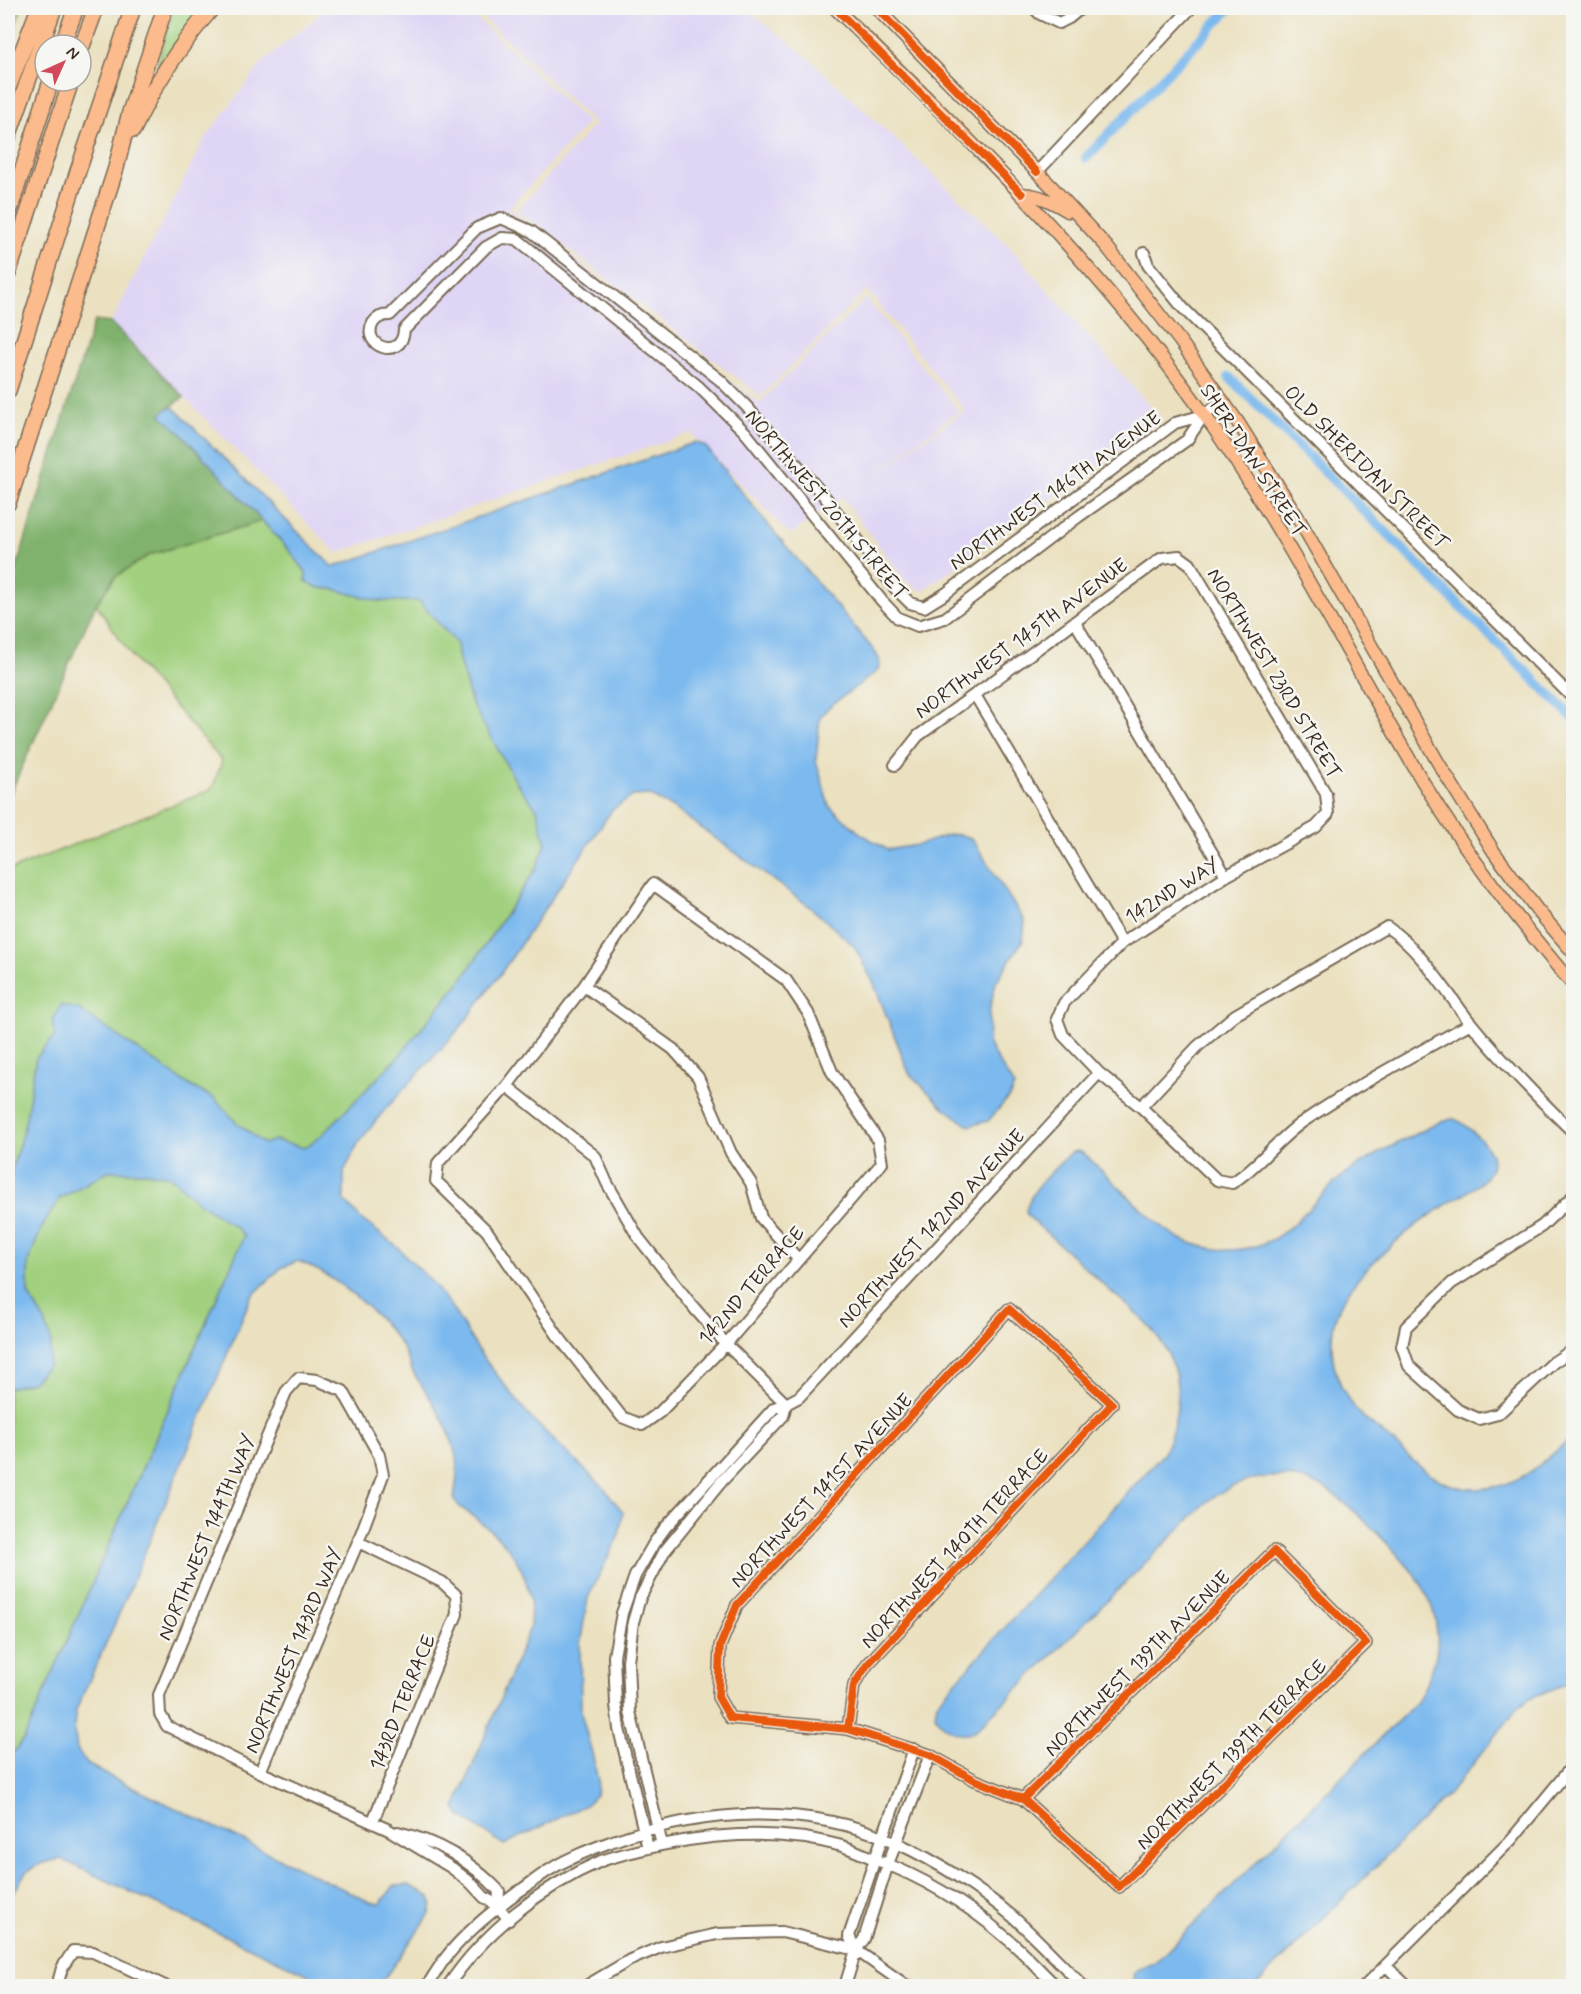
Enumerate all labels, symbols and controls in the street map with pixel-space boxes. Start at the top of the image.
north arrow [33,33,93,93]
text: N [61,42,84,65]
street label: SHERIDAN STREET [1193,379,1312,543]
street label: OLD SHERIDAN STREET [1277,380,1455,558]
street label: NORTHWEST 20TH STREET [738,404,914,606]
street label: NORTHWEST 146TH AVENUE [944,405,1167,577]
street label: NORTHWEST 145TH AVENUE [910,553,1134,726]
street label: NORTHWEST 23RD STREET [1200,563,1347,784]
street label: 142ND WAY [1120,851,1225,931]
street label: NORTHWEST 142ND AVENUE [832,1124,1032,1334]
street label: 142ND TERRACE [693,1221,811,1351]
street label: NORTHWEST 141ST AVENUE [725,1388,920,1594]
street label: NORTHWEST 144TH WAY [152,1430,263,1645]
street label: NORTHWEST 140TH TERRACE [855,1443,1055,1655]
street label: NORTHWEST 143RD WAY [239,1543,350,1758]
street label: NORTHWEST 139TH AVENUE [1039,1565,1237,1763]
street label: 143RD TERRACE [364,1631,443,1774]
street label: NORTHWEST 139TH TERRACE [1131,1654,1333,1856]

